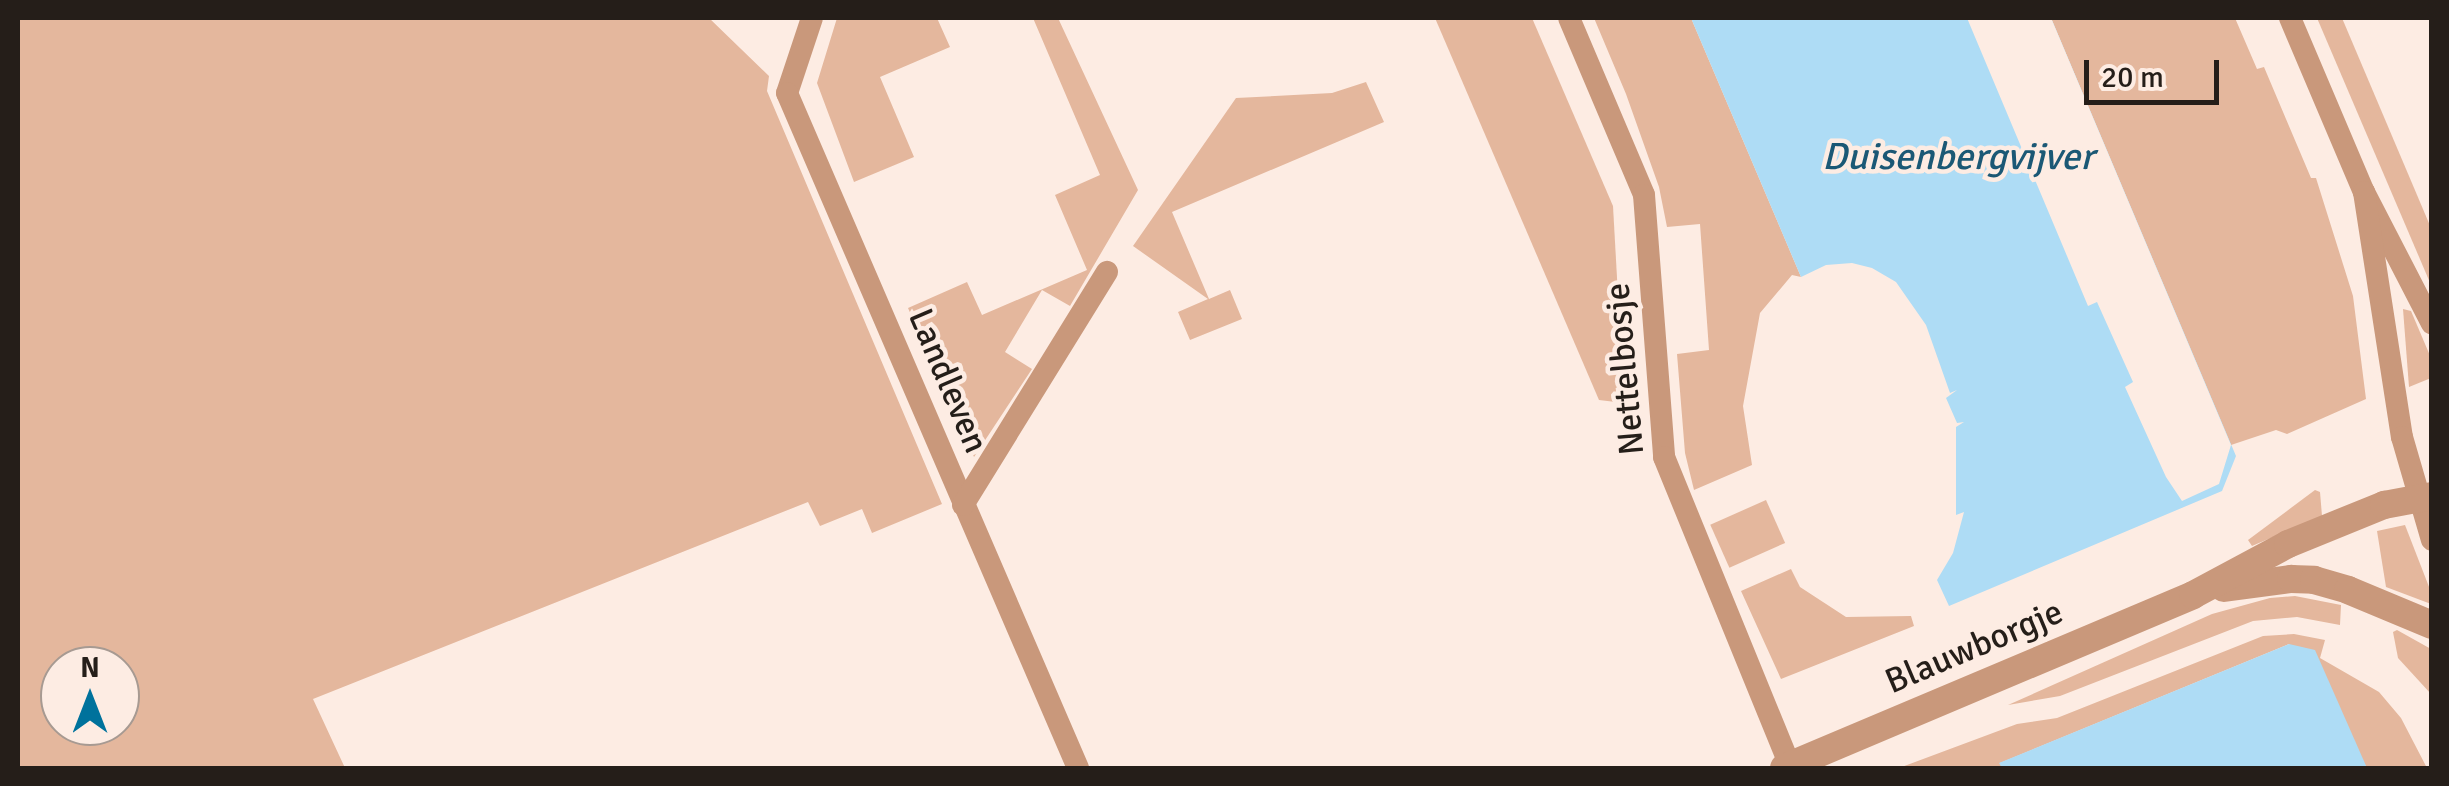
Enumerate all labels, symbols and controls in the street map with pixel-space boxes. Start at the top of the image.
scale bar [2089,40,2224,102]
text: 20 m [2101,59,2164,96]
water label: Duisenbergvijver [1822,134,2094,180]
street label: Nettelbosje [1597,281,1653,457]
street label: Landleven [899,303,997,459]
street label: Blauwborgje [1879,591,2069,703]
north arrow [40,646,140,746]
text: N [80,651,100,685]

